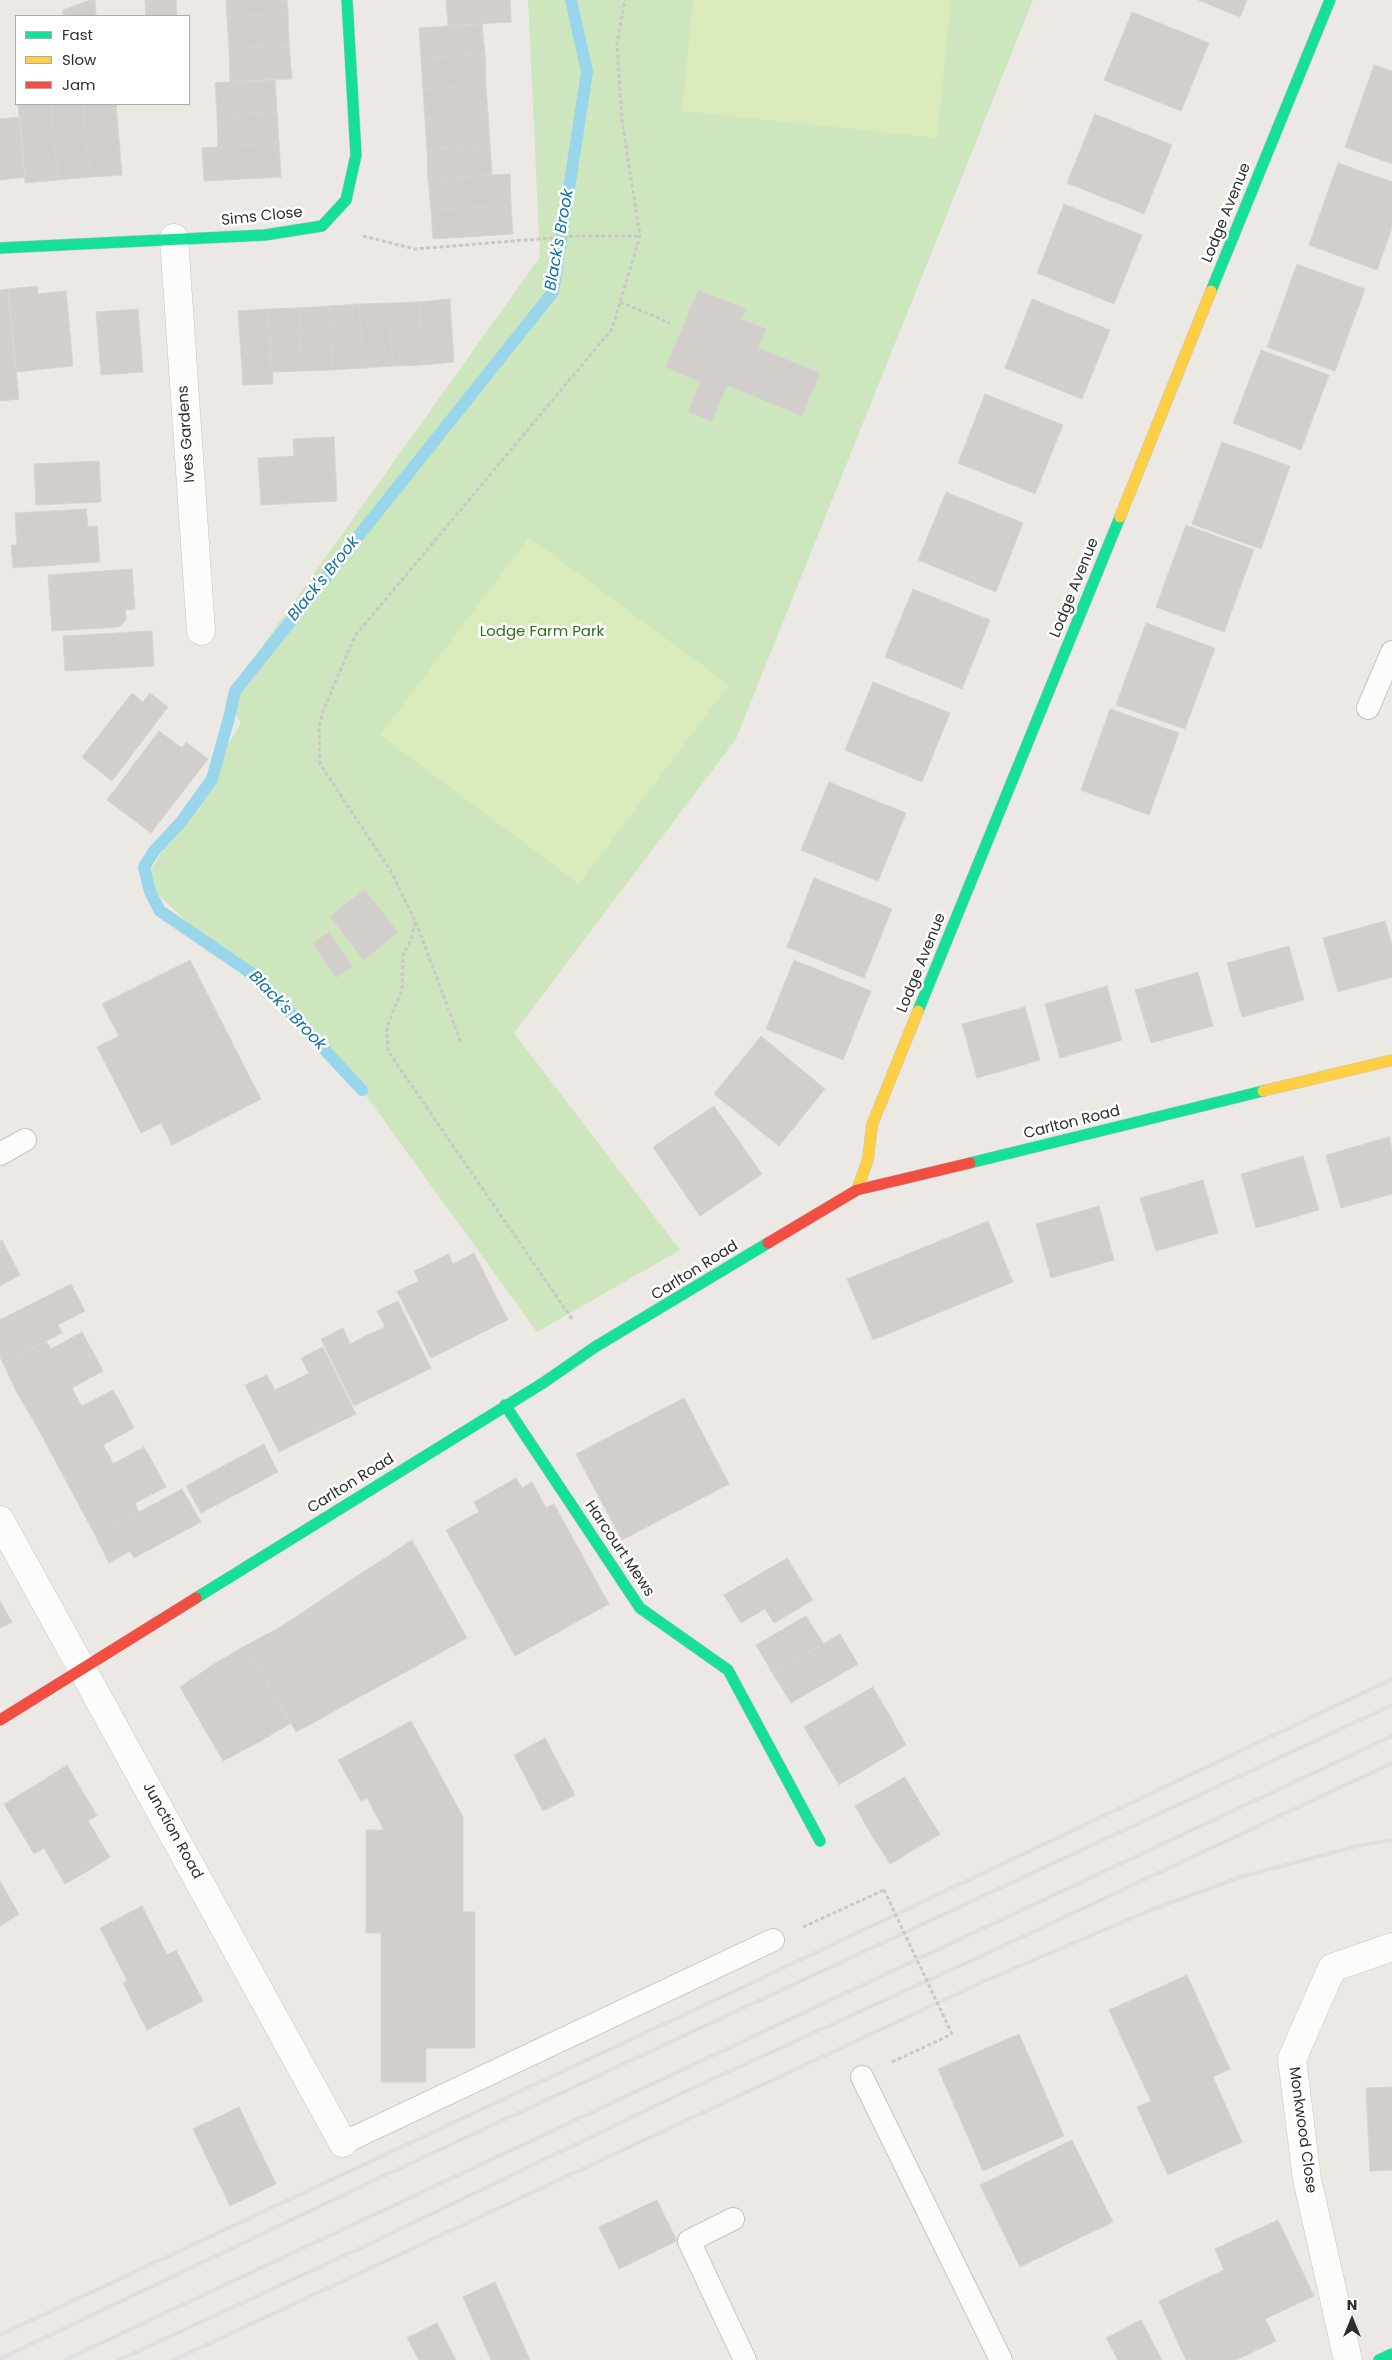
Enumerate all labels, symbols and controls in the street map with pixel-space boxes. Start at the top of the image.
legend [15,15,190,105]
text: Fast [62,24,93,45]
text: Slow [62,49,96,70]
text: Jam [62,74,96,95]
street label: Lodge Avenue [1199,160,1255,266]
water label: Black's Brook [542,188,578,292]
street label: Sims Close [220,204,304,230]
street label: Ives Gardens [175,385,199,483]
water label: Black's Brook [284,533,364,625]
street label: Lodge Avenue [1047,535,1103,641]
park label: Lodge Farm Park [480,623,604,641]
street label: Lodge Avenue [894,910,950,1016]
water label: Black's Brook [244,967,330,1055]
street label: Carlton Road [1022,1102,1122,1144]
street label: Carlton Road [648,1237,742,1305]
street label: Carlton Road [304,1450,398,1518]
street label: Harcourt Mews [580,1498,658,1600]
street label: Junction Road [138,1780,206,1882]
street label: Monkwood Close [1284,2066,1320,2194]
north arrow [1327,2295,1377,2345]
text: N [1347,2295,1357,2315]

